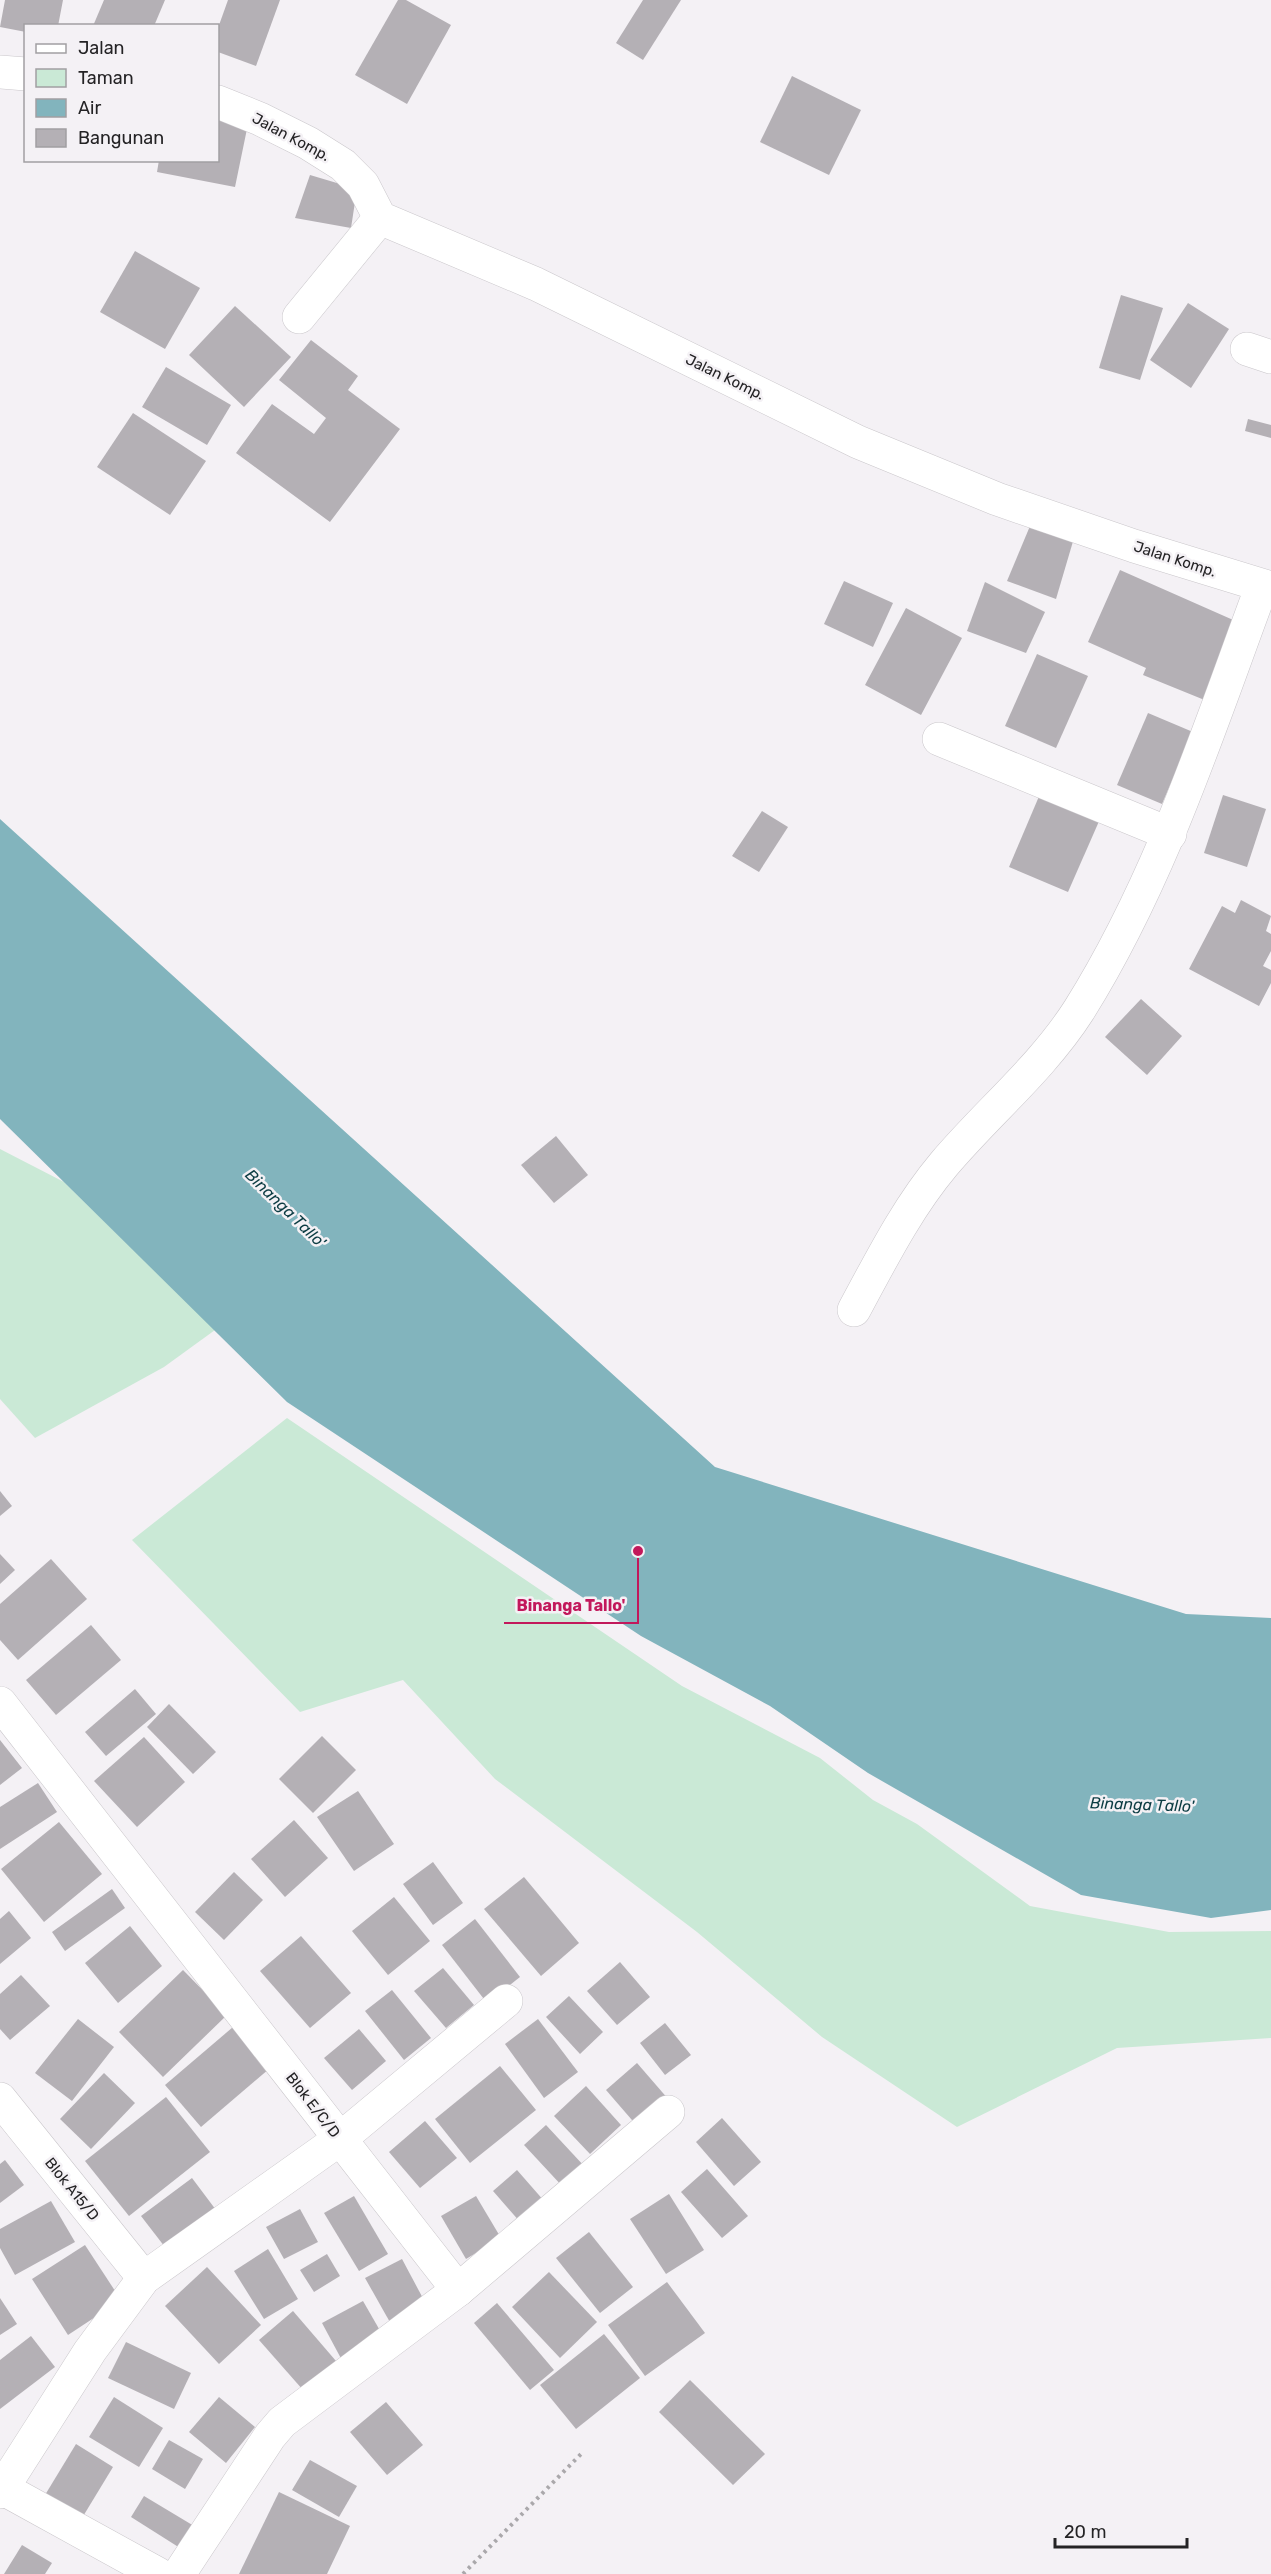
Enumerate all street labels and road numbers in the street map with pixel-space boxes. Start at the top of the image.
street label: Jalan Komp. [249,109,333,165]
street label: Jalan Komp. [683,350,767,404]
street label: Jalan Komp. [1132,537,1218,581]
street label: Blok E/C/D [282,2069,344,2141]
street label: Blok A15/D [41,2154,103,2224]

